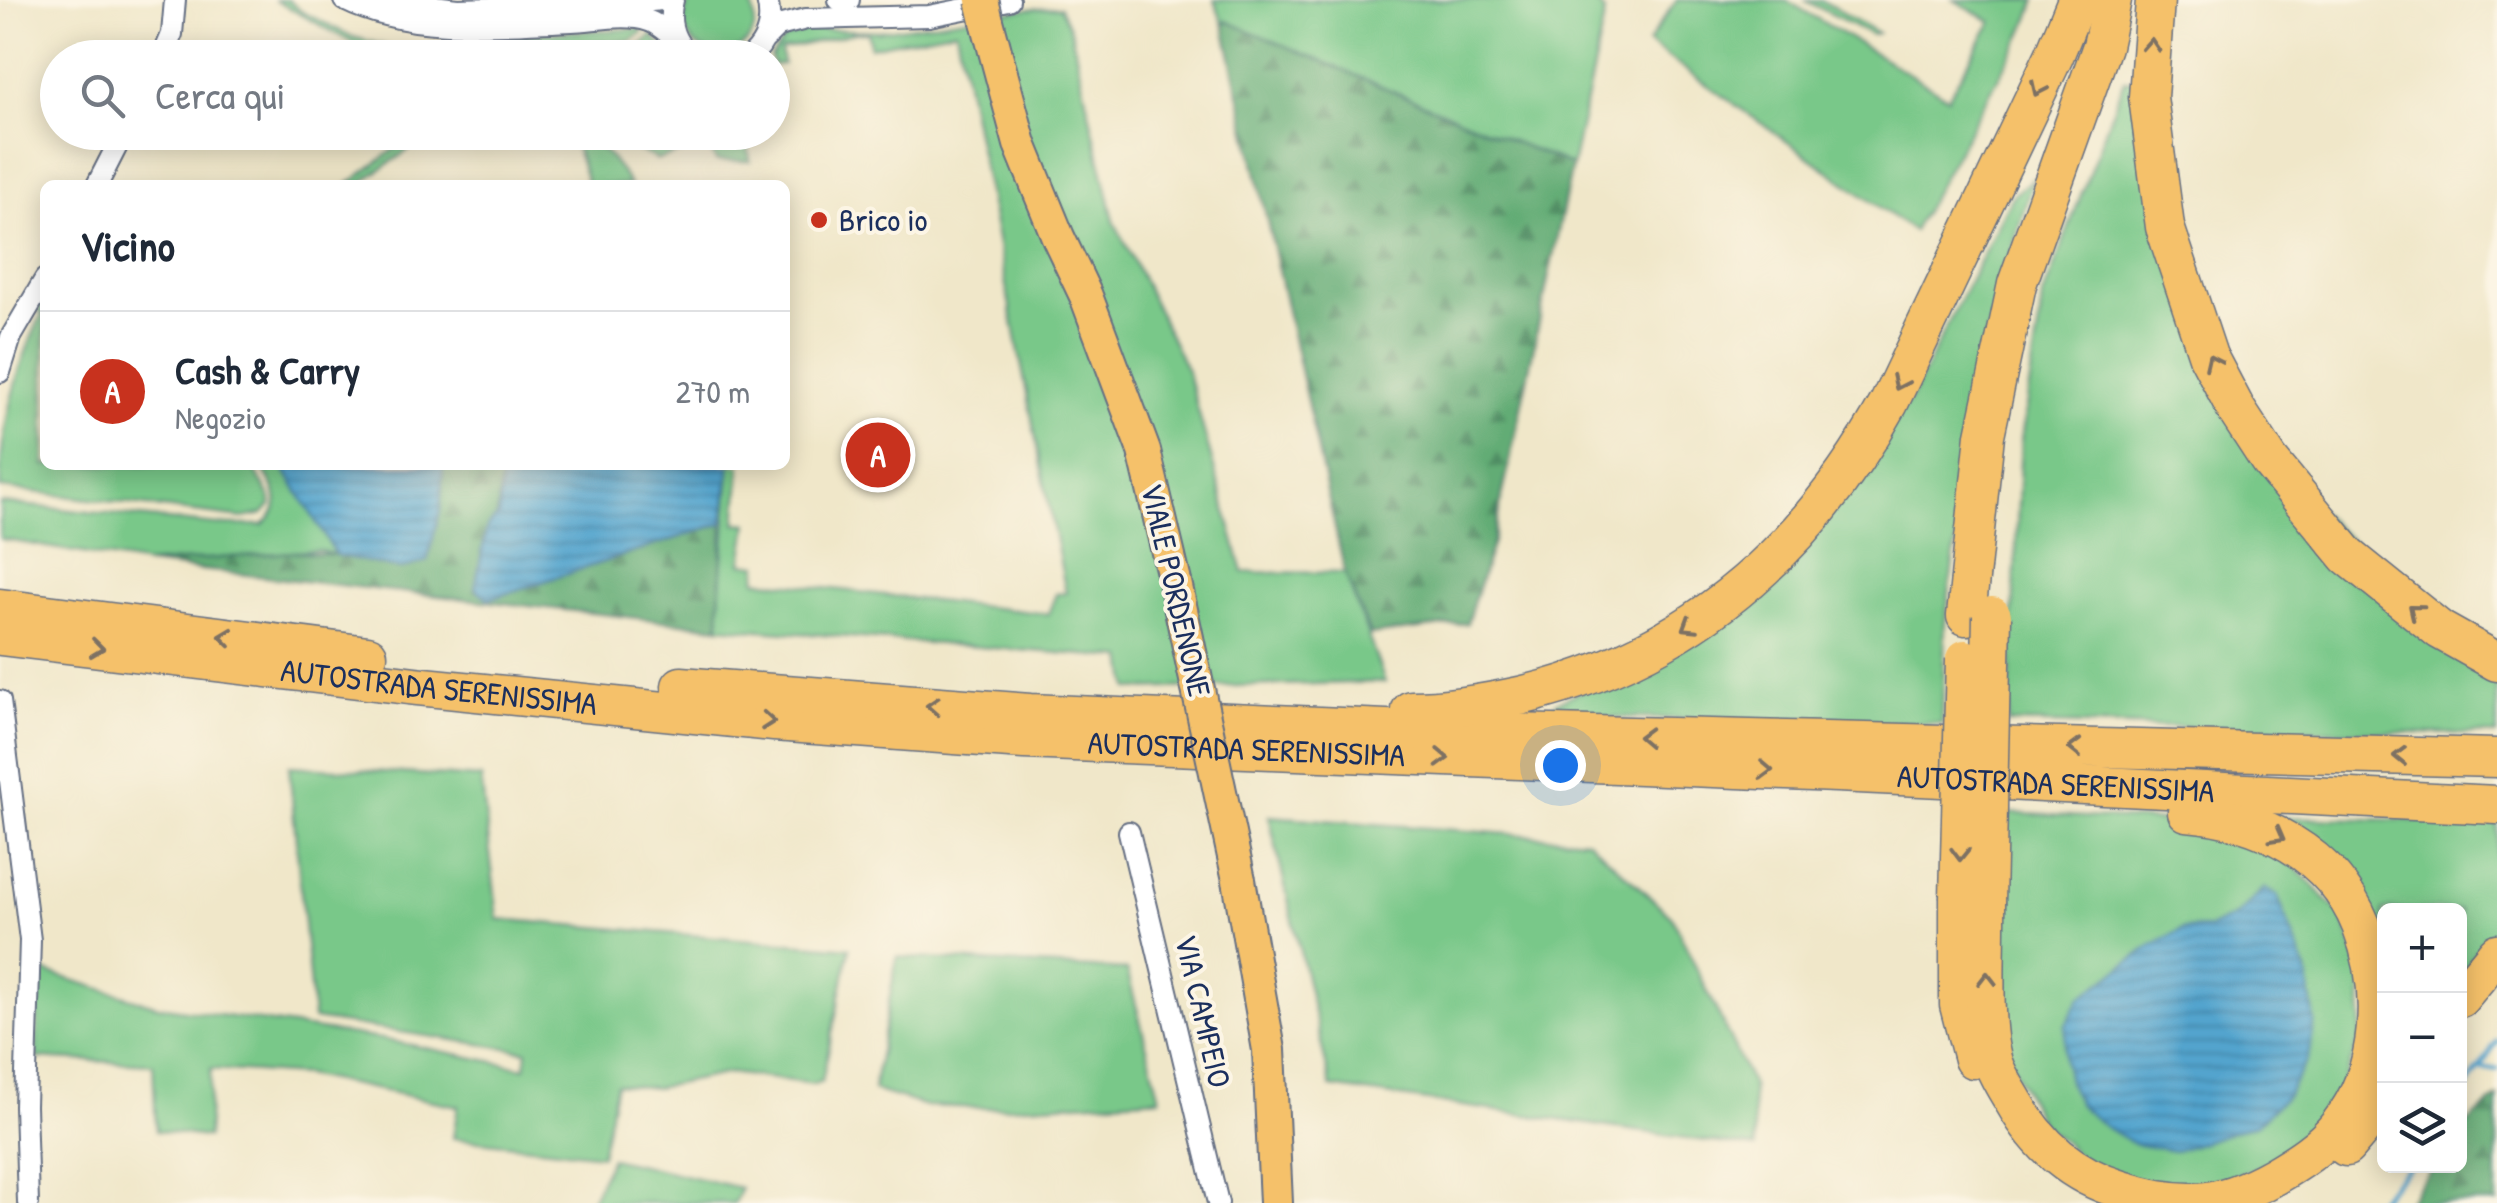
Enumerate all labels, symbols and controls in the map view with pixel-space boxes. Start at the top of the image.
one-way arrow [2140,37,2161,53]
search box [40,40,790,150]
icon: search [75,68,130,123]
text: Cerca qui [155,69,285,121]
one-way arrow [2031,79,2051,97]
place label: Brico io [839,198,928,241]
marker: Brico io [808,209,830,231]
text: Vicino [80,217,175,274]
text: Cash & Carry [175,344,360,396]
one-way arrow [2204,353,2224,371]
text: A [105,370,120,413]
text: 270 m [676,370,750,413]
one-way arrow [1891,373,1911,391]
text: Negozio [175,396,266,439]
pin: A [846,418,910,492]
street label: VIALE PORDENONE [1131,479,1222,701]
one-way arrow [2408,604,2426,622]
one-way arrow [1682,614,1700,633]
one-way arrow [218,627,234,648]
one-way arrow [89,637,105,658]
street label: AUTOSTRADA SERENISSIMA [279,648,600,725]
one-way arrow [924,696,940,717]
one-way arrow [760,710,776,731]
street label: AUTOSTRADA SERENISSIMA [1087,721,1406,776]
one-way arrow [1636,726,1652,747]
one-way arrow [2066,737,2082,759]
your location [1535,740,1586,791]
one-way arrow [2391,745,2407,766]
one-way arrow [1434,748,1450,769]
street label: AUTOSTRADA SERENISSIMA [1896,754,2216,812]
one-way arrow [1759,760,1775,781]
one-way arrow [2268,824,2286,844]
one-way arrow [1950,846,1971,862]
map controls [2377,903,2467,1173]
button: + [2377,903,2467,993]
street label: VIA CAMPEIO [1165,930,1242,1091]
one-way arrow [1976,971,1998,986]
button: − [2377,993,2467,1083]
button: layers [2377,1083,2467,1173]

